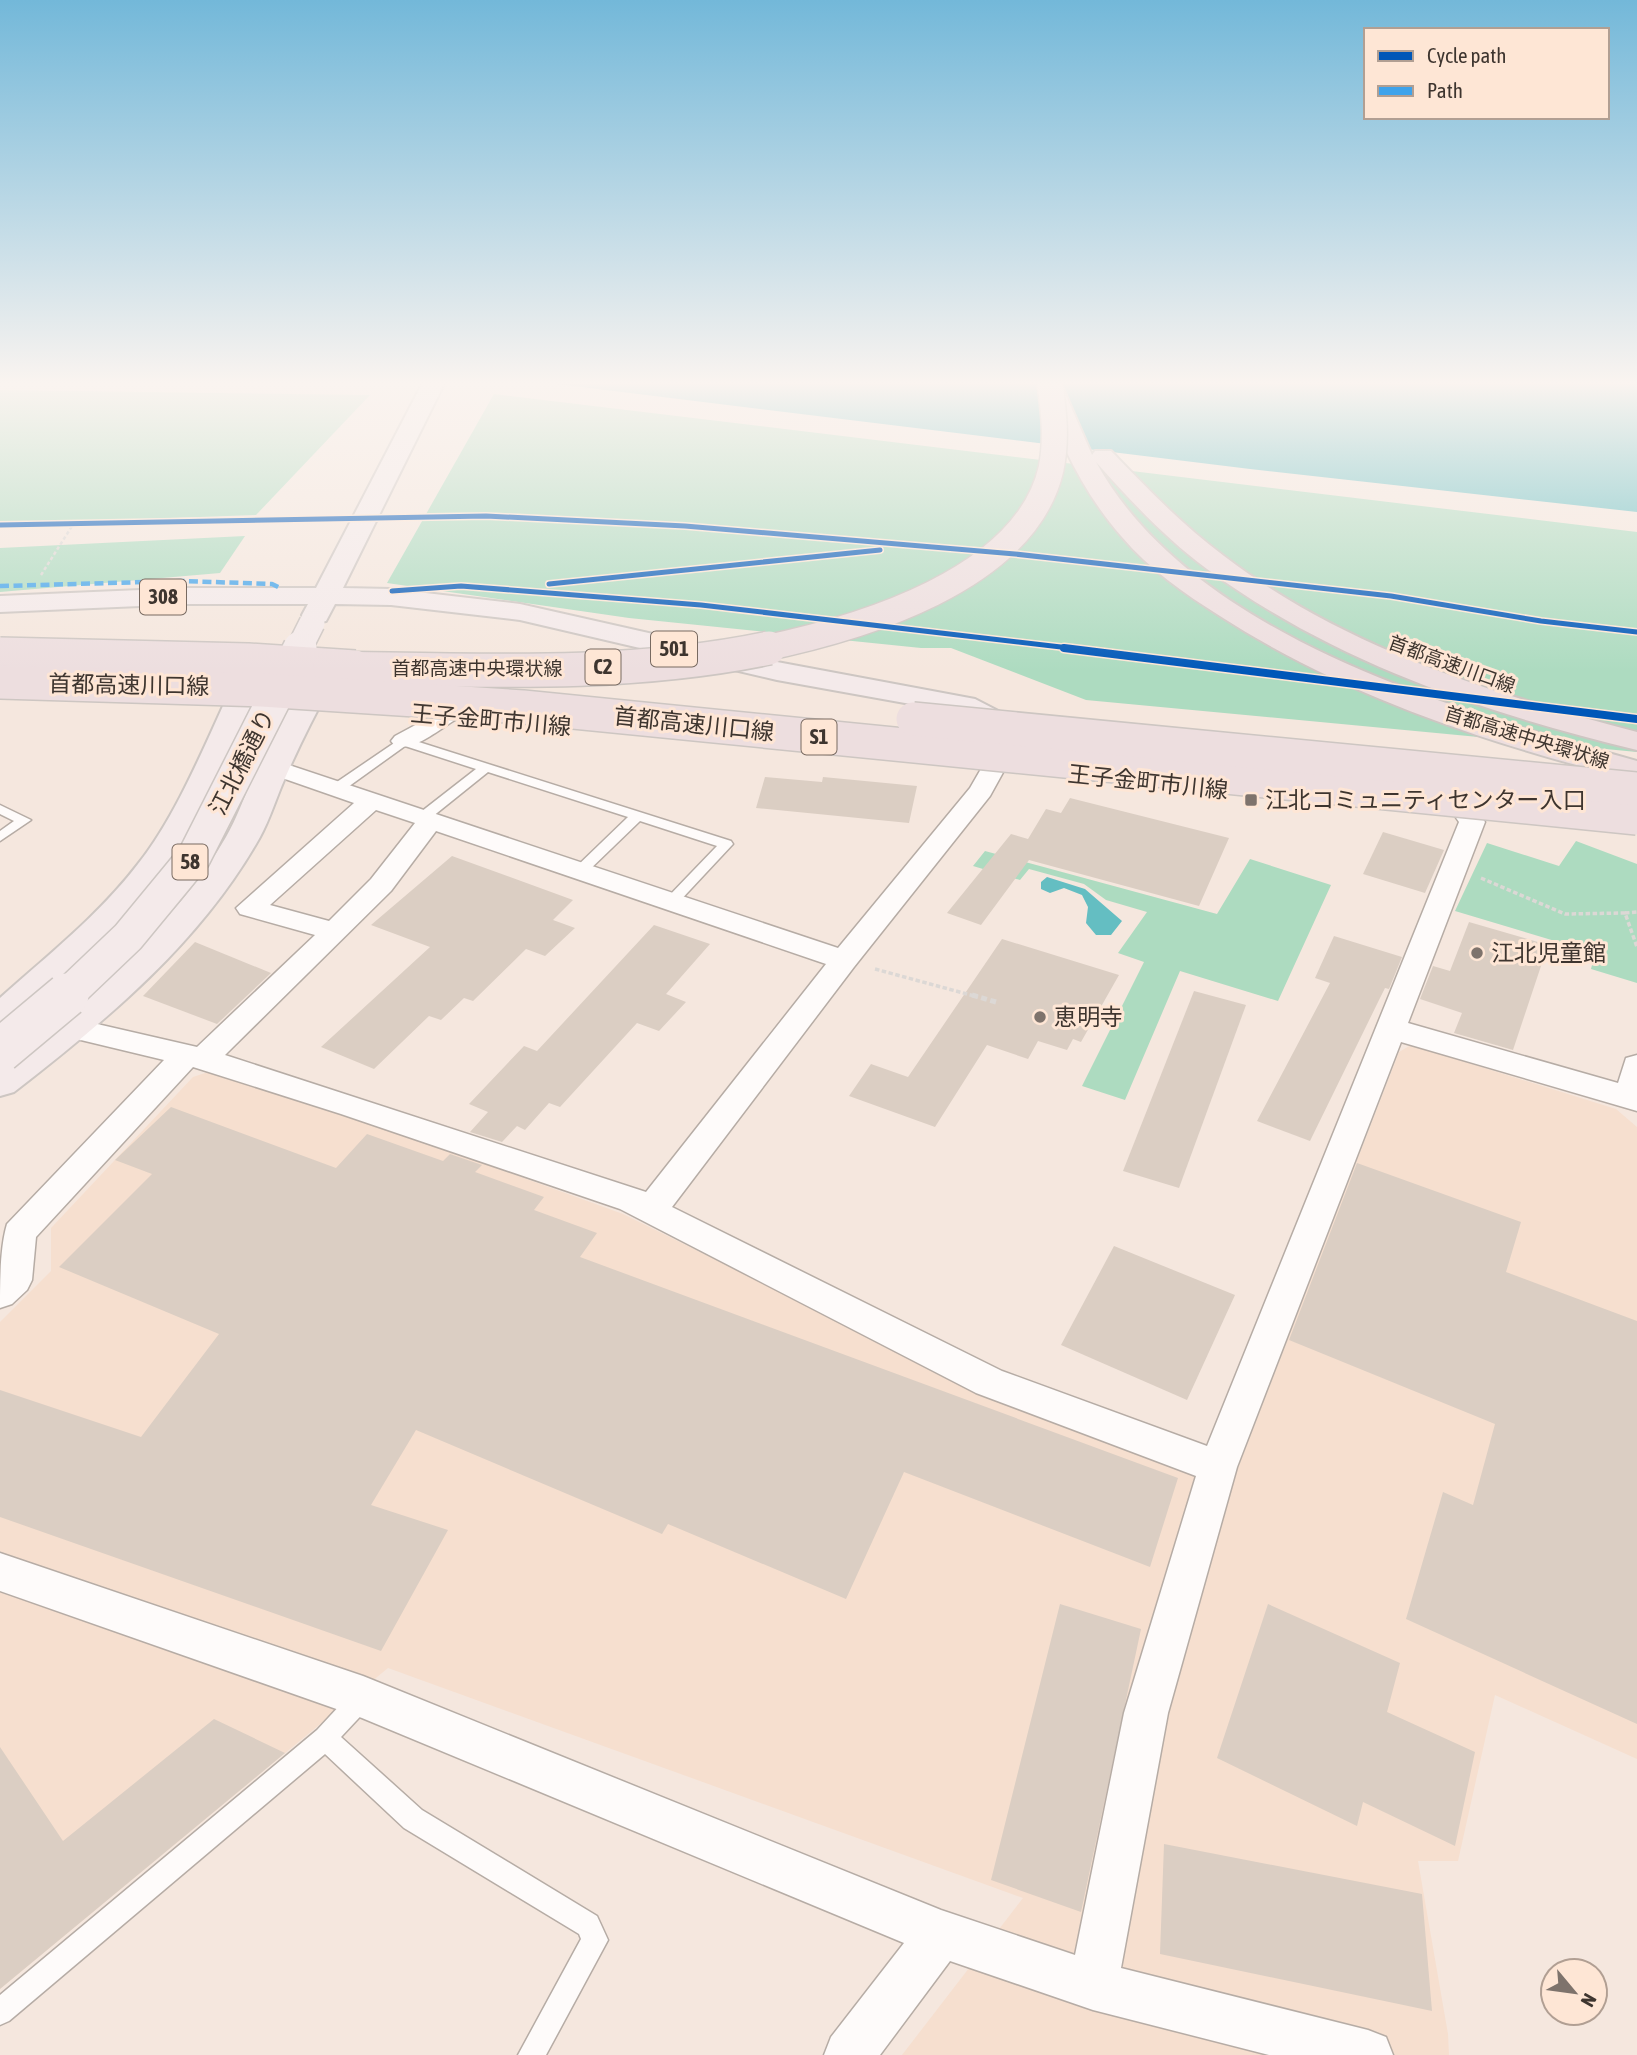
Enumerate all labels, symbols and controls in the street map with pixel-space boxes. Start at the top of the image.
legend [1364,28,1609,119]
text: Cycle path [1427,43,1506,67]
text: Path [1427,78,1463,102]
road number: 308 [140,580,186,614]
street label: 首都高速川口線 [1386,631,1518,697]
road number: 501 [651,632,697,666]
road number: C2 [586,650,620,684]
street label: 首都高速中央環状線 [391,657,563,679]
street label: 首都高速川口線 [48,671,210,699]
street label: 王子金町市川線 [410,700,572,740]
street label: 首都高速中央環状線 [1442,701,1612,773]
street label: 首都高速川口線 [613,703,775,745]
street label: 江北橋通り [204,705,280,819]
road number: S1 [802,720,836,754]
street label: 王子金町市川線 [1067,761,1229,803]
place label: 江北コミュニティセンター入口 [1265,787,1586,813]
marker: 江北コミュニティセンター入口 [1243,792,1259,808]
road number: 58 [172,844,208,880]
place label: 江北児童館 [1491,940,1606,966]
marker: 江北児童館 [1469,945,1485,961]
place label: 恵明寺 [1054,1004,1123,1030]
marker: 恵明寺 [1032,1009,1048,1025]
north arrow [1539,1957,1609,2027]
text: N [1577,1990,1601,2010]

